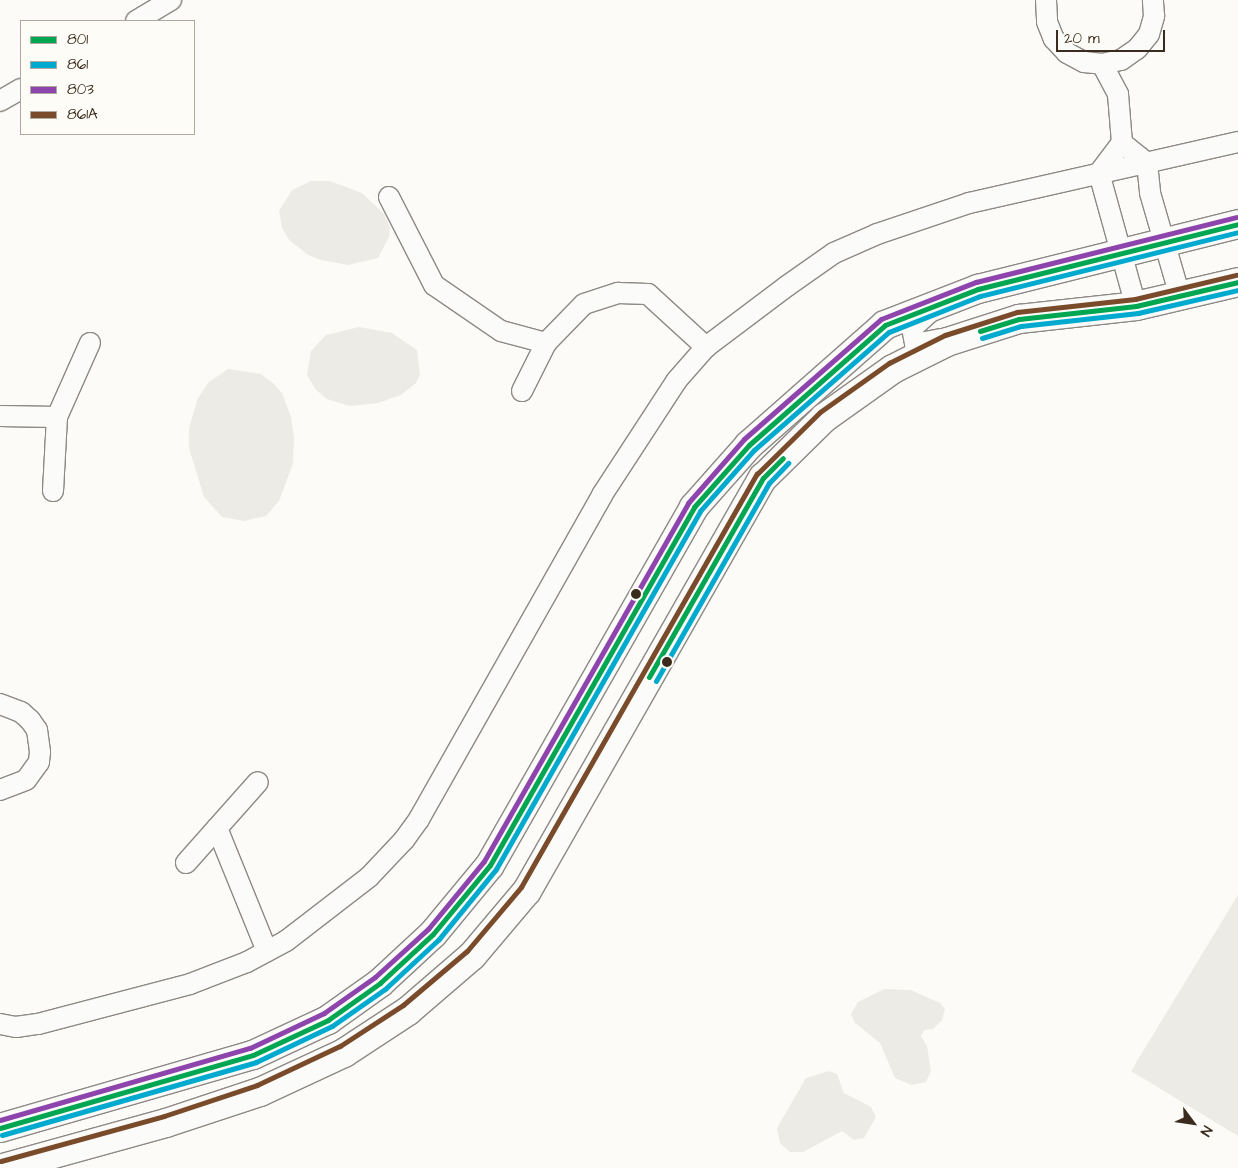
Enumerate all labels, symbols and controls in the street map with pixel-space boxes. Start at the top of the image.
legend [20,20,195,135]
scale bar [1058,20,1167,52]
text: 20 m [1064,28,1100,49]
text: 801 [67,29,88,50]
text: 861 [67,54,88,75]
text: 803 [67,79,94,100]
text: 861A [67,104,98,125]
unlabelled marker [631,589,641,599]
unlabelled marker [662,657,672,667]
north arrow [1168,1098,1218,1148]
text: N [1195,1122,1217,1140]

